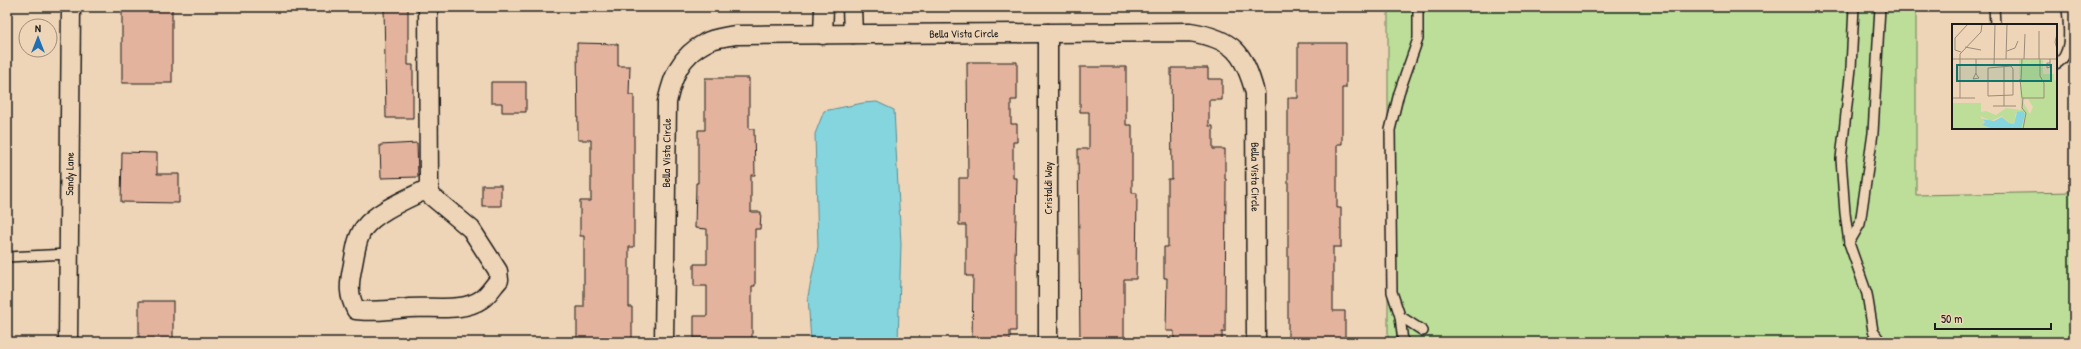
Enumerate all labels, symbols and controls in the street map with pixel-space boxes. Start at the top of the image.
north arrow [18,18,58,58]
text: N [35,21,41,35]
inset map [1952,24,2057,129]
street label: Bella Vista Circle [929,26,999,41]
street label: Bella Vista Circle [659,118,674,188]
street label: Bella Vista Circle [1248,142,1262,212]
street label: Sandy Lane [62,152,77,196]
street label: Cristaldi Way [1041,161,1055,215]
scale bar [1935,305,2051,331]
text: 50 m [1941,310,1962,327]

